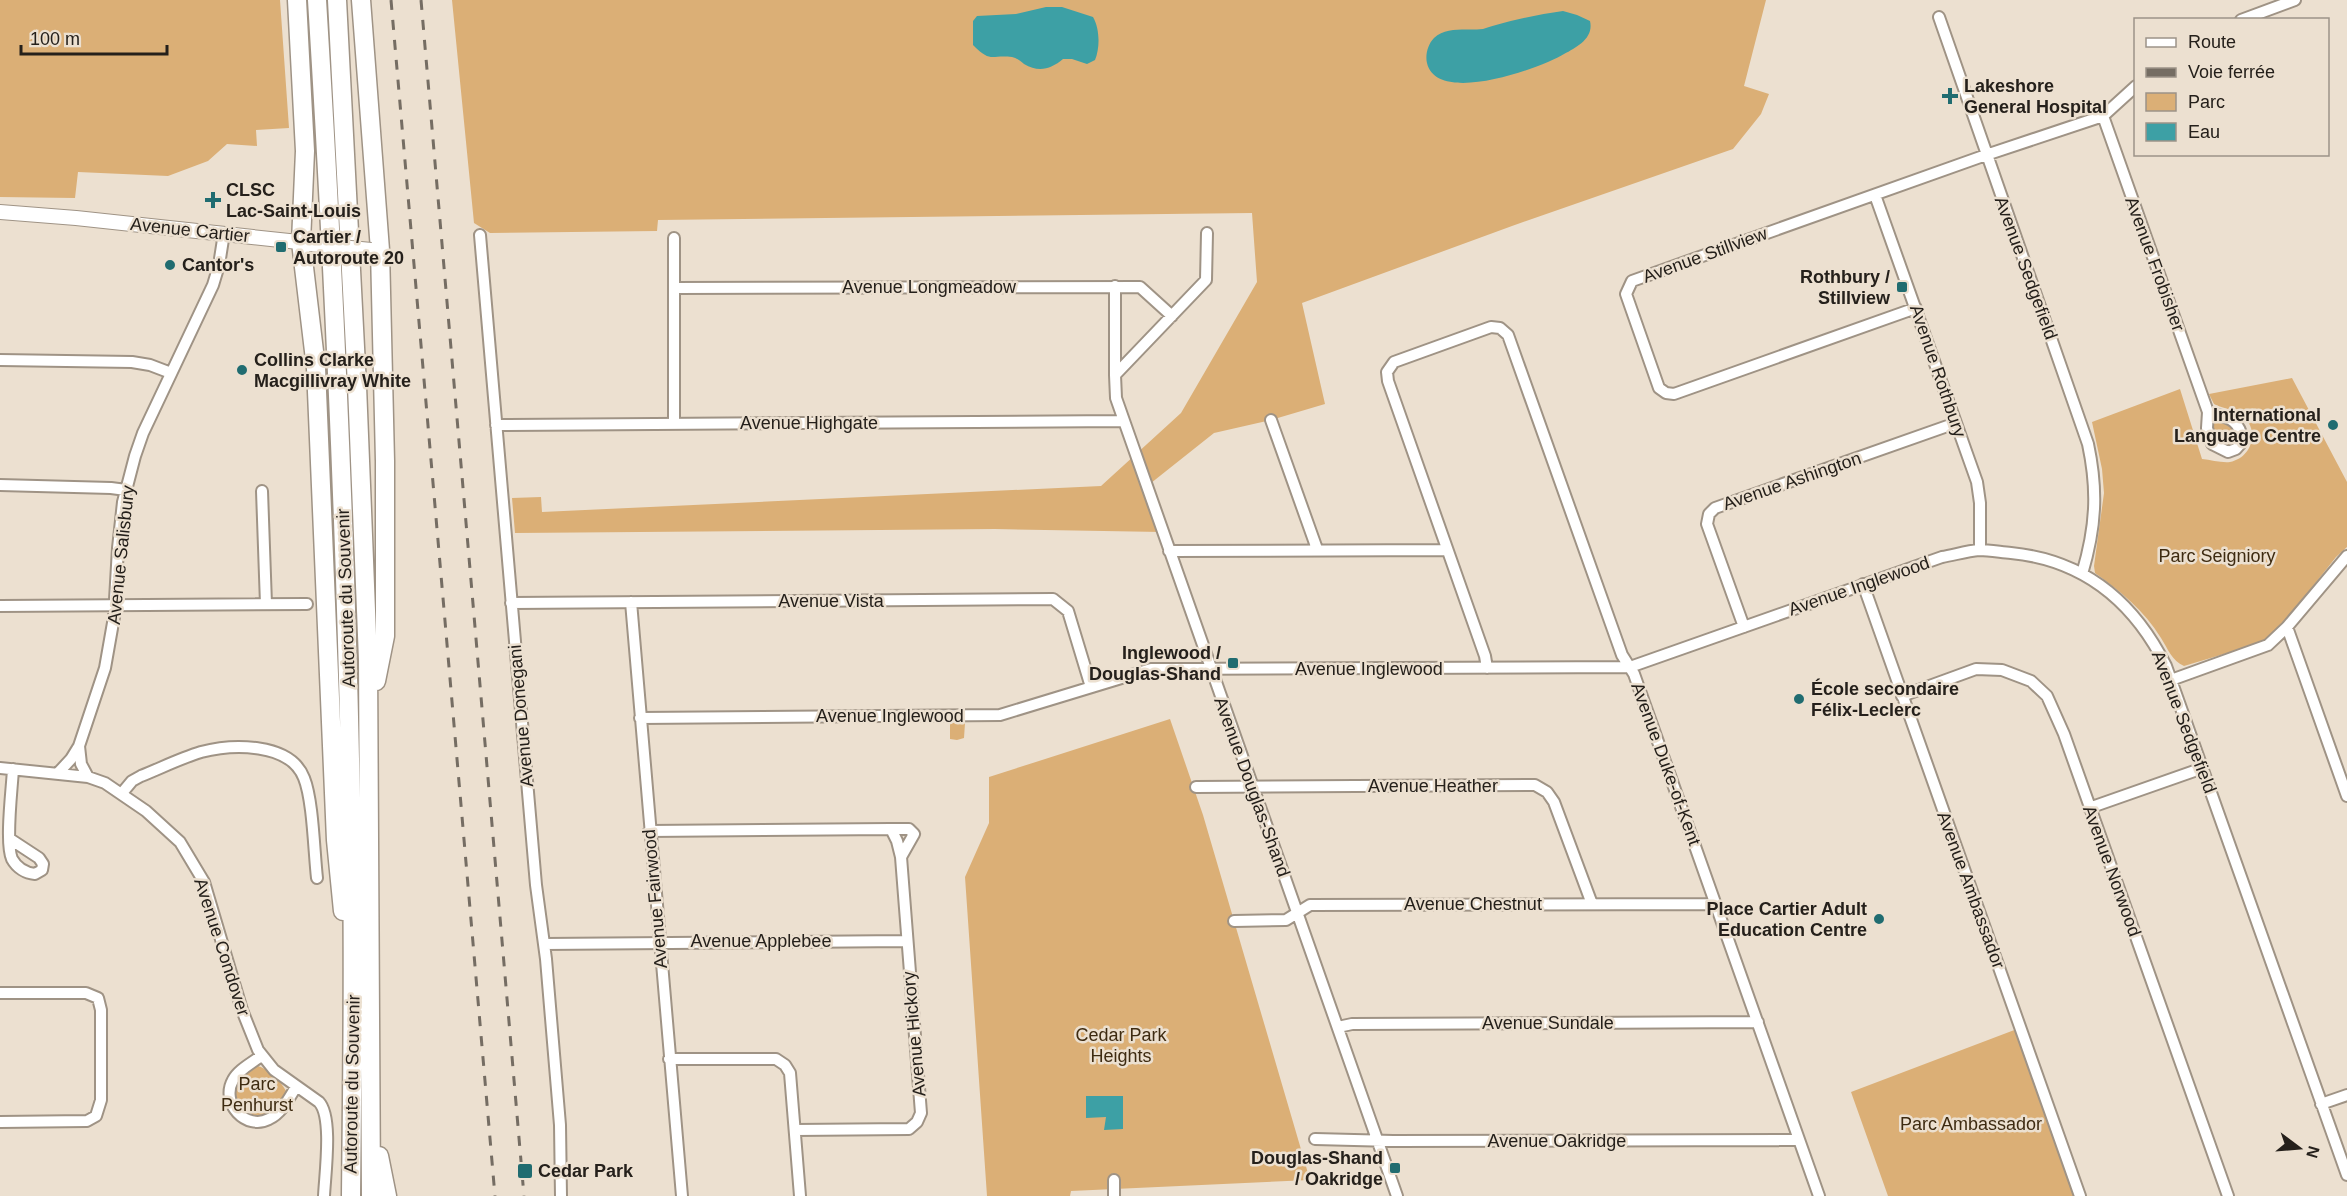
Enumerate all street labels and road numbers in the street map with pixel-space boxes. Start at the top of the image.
street label: Avenue Sedgefield [1991,194,2061,342]
street label: Avenue Frobisher [2121,194,2189,334]
street label: Avenue Cartier [129,214,251,246]
street label: Avenue Stillview [1640,223,1771,287]
street label: Avenue Longmeadow [842,277,1017,297]
street label: Avenue Rothbury [1906,302,1970,440]
street label: Avenue Highgate [740,413,878,433]
street label: Avenue Ashington [1720,448,1864,514]
street label: Avenue Salisbury [104,484,138,626]
street label: Autoroute du Souvenir [333,508,359,688]
street label: Avenue Inglewood [1786,552,1932,620]
street label: Avenue Vista [778,591,885,611]
street label: Avenue Donegani [505,644,537,788]
street label: Avenue Sedgefield [2148,648,2220,796]
street label: Avenue Inglewood [1295,659,1443,679]
street label: Avenue Duke-of-Kent [1627,680,1705,848]
street label: Avenue Douglas-Shand [1210,694,1294,880]
street label: Avenue Inglewood [816,706,964,726]
street label: Avenue Heather [1368,776,1498,796]
street label: Avenue Norwood [2079,803,2145,939]
street label: Avenue Ambassador [1933,809,2009,971]
street label: Avenue Fairwood [639,829,671,969]
street label: Avenue Condover [190,876,254,1018]
street label: Avenue Chestnut [1404,894,1542,914]
street label: Avenue Applebee [691,931,831,951]
street label: Avenue Hickory [899,971,929,1097]
street label: Autoroute du Souvenir [340,994,364,1174]
street label: Avenue Sundale [1482,1013,1614,1033]
street label: Avenue Oakridge [1488,1131,1626,1151]

